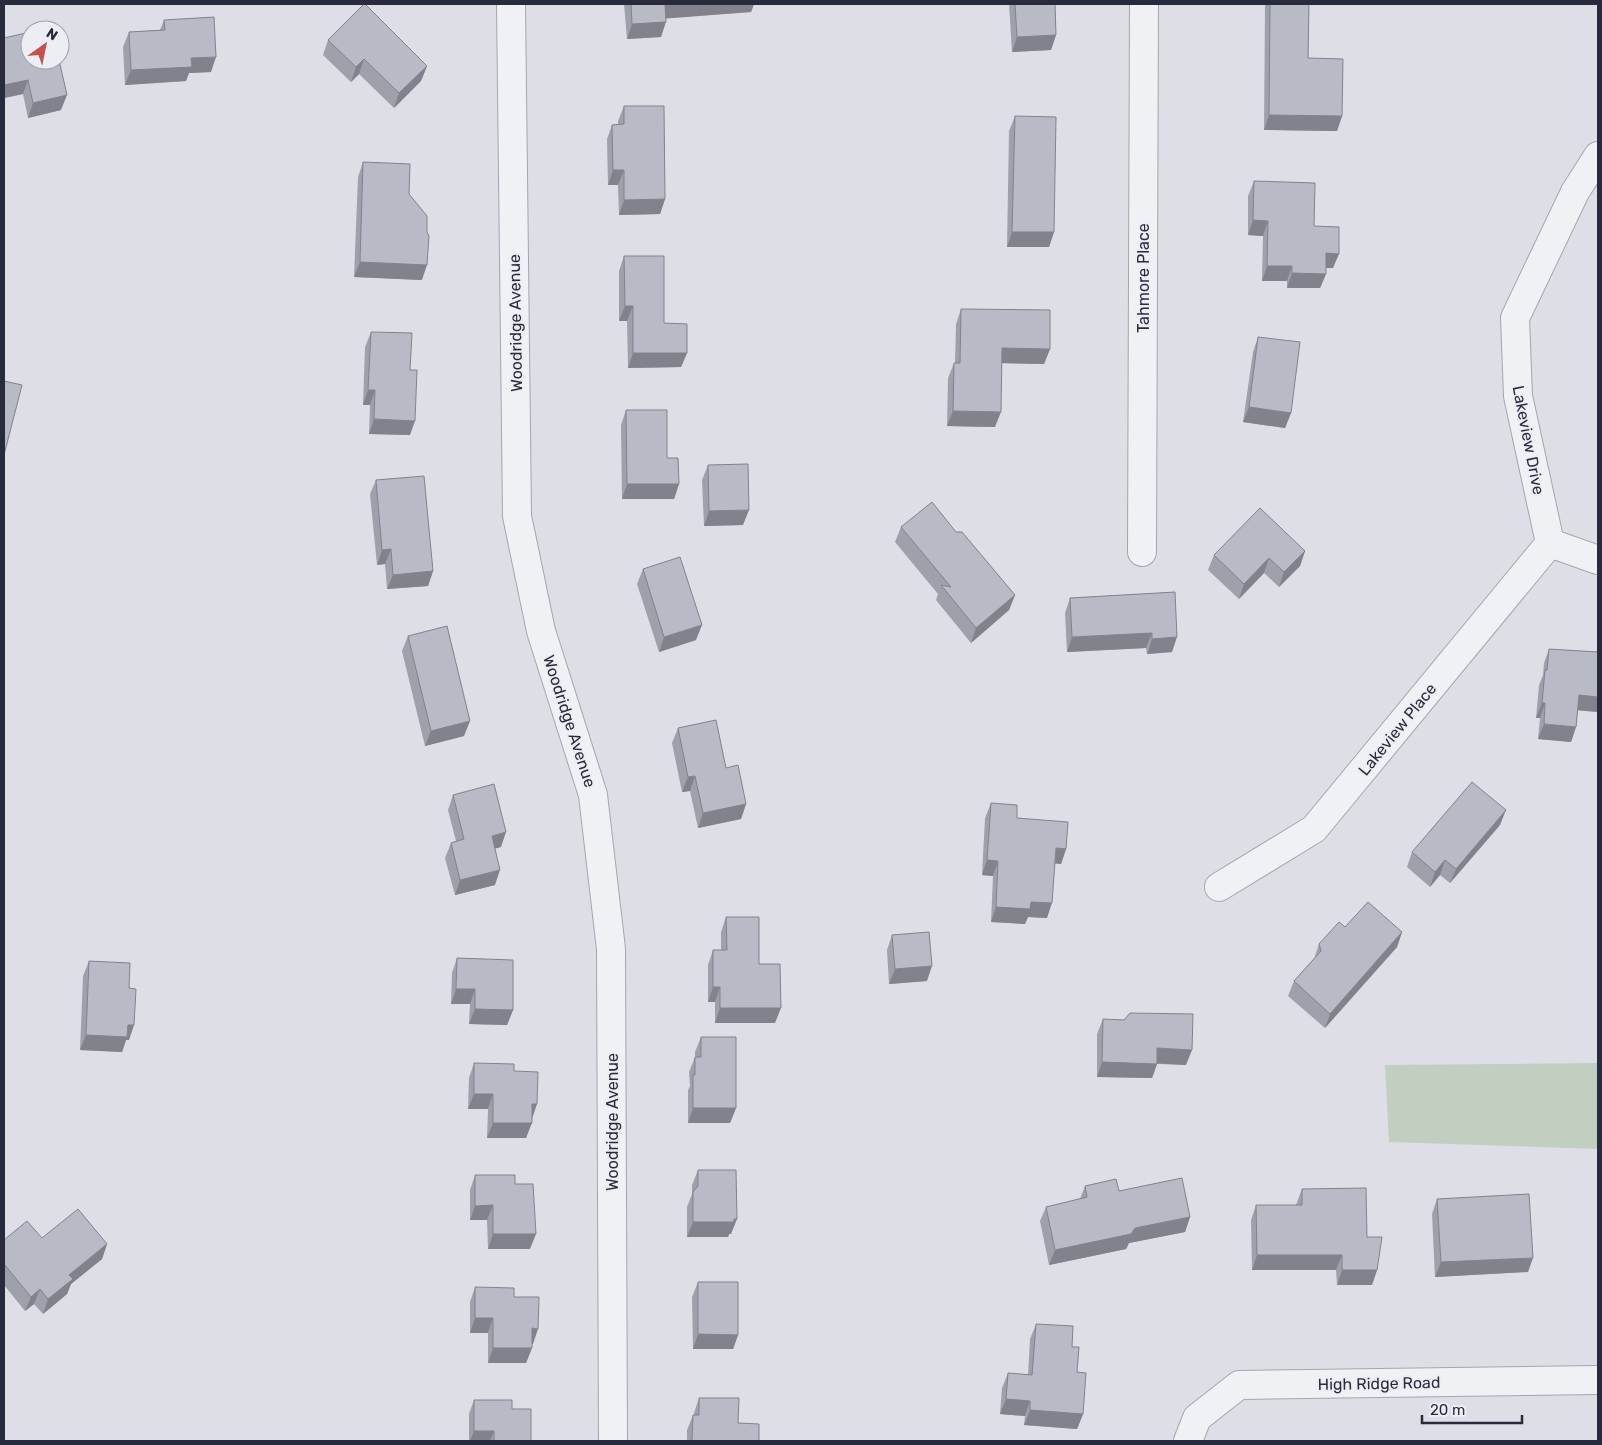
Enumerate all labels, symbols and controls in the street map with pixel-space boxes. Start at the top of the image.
north arrow [20,20,70,70]
text: N [43,25,61,44]
street label: Tahmore Place [1134,223,1153,333]
street label: Woodridge Avenue [505,254,526,392]
street label: Lakeview Drive [1509,384,1548,496]
street label: Woodridge Avenue [539,653,600,790]
street label: Lakeview Place [1354,679,1440,779]
street label: Woodridge Avenue [603,1053,622,1191]
street label: High Ridge Road [1317,1373,1441,1394]
scale bar [1422,1392,1522,1424]
text: 20 m [1430,1401,1465,1419]

